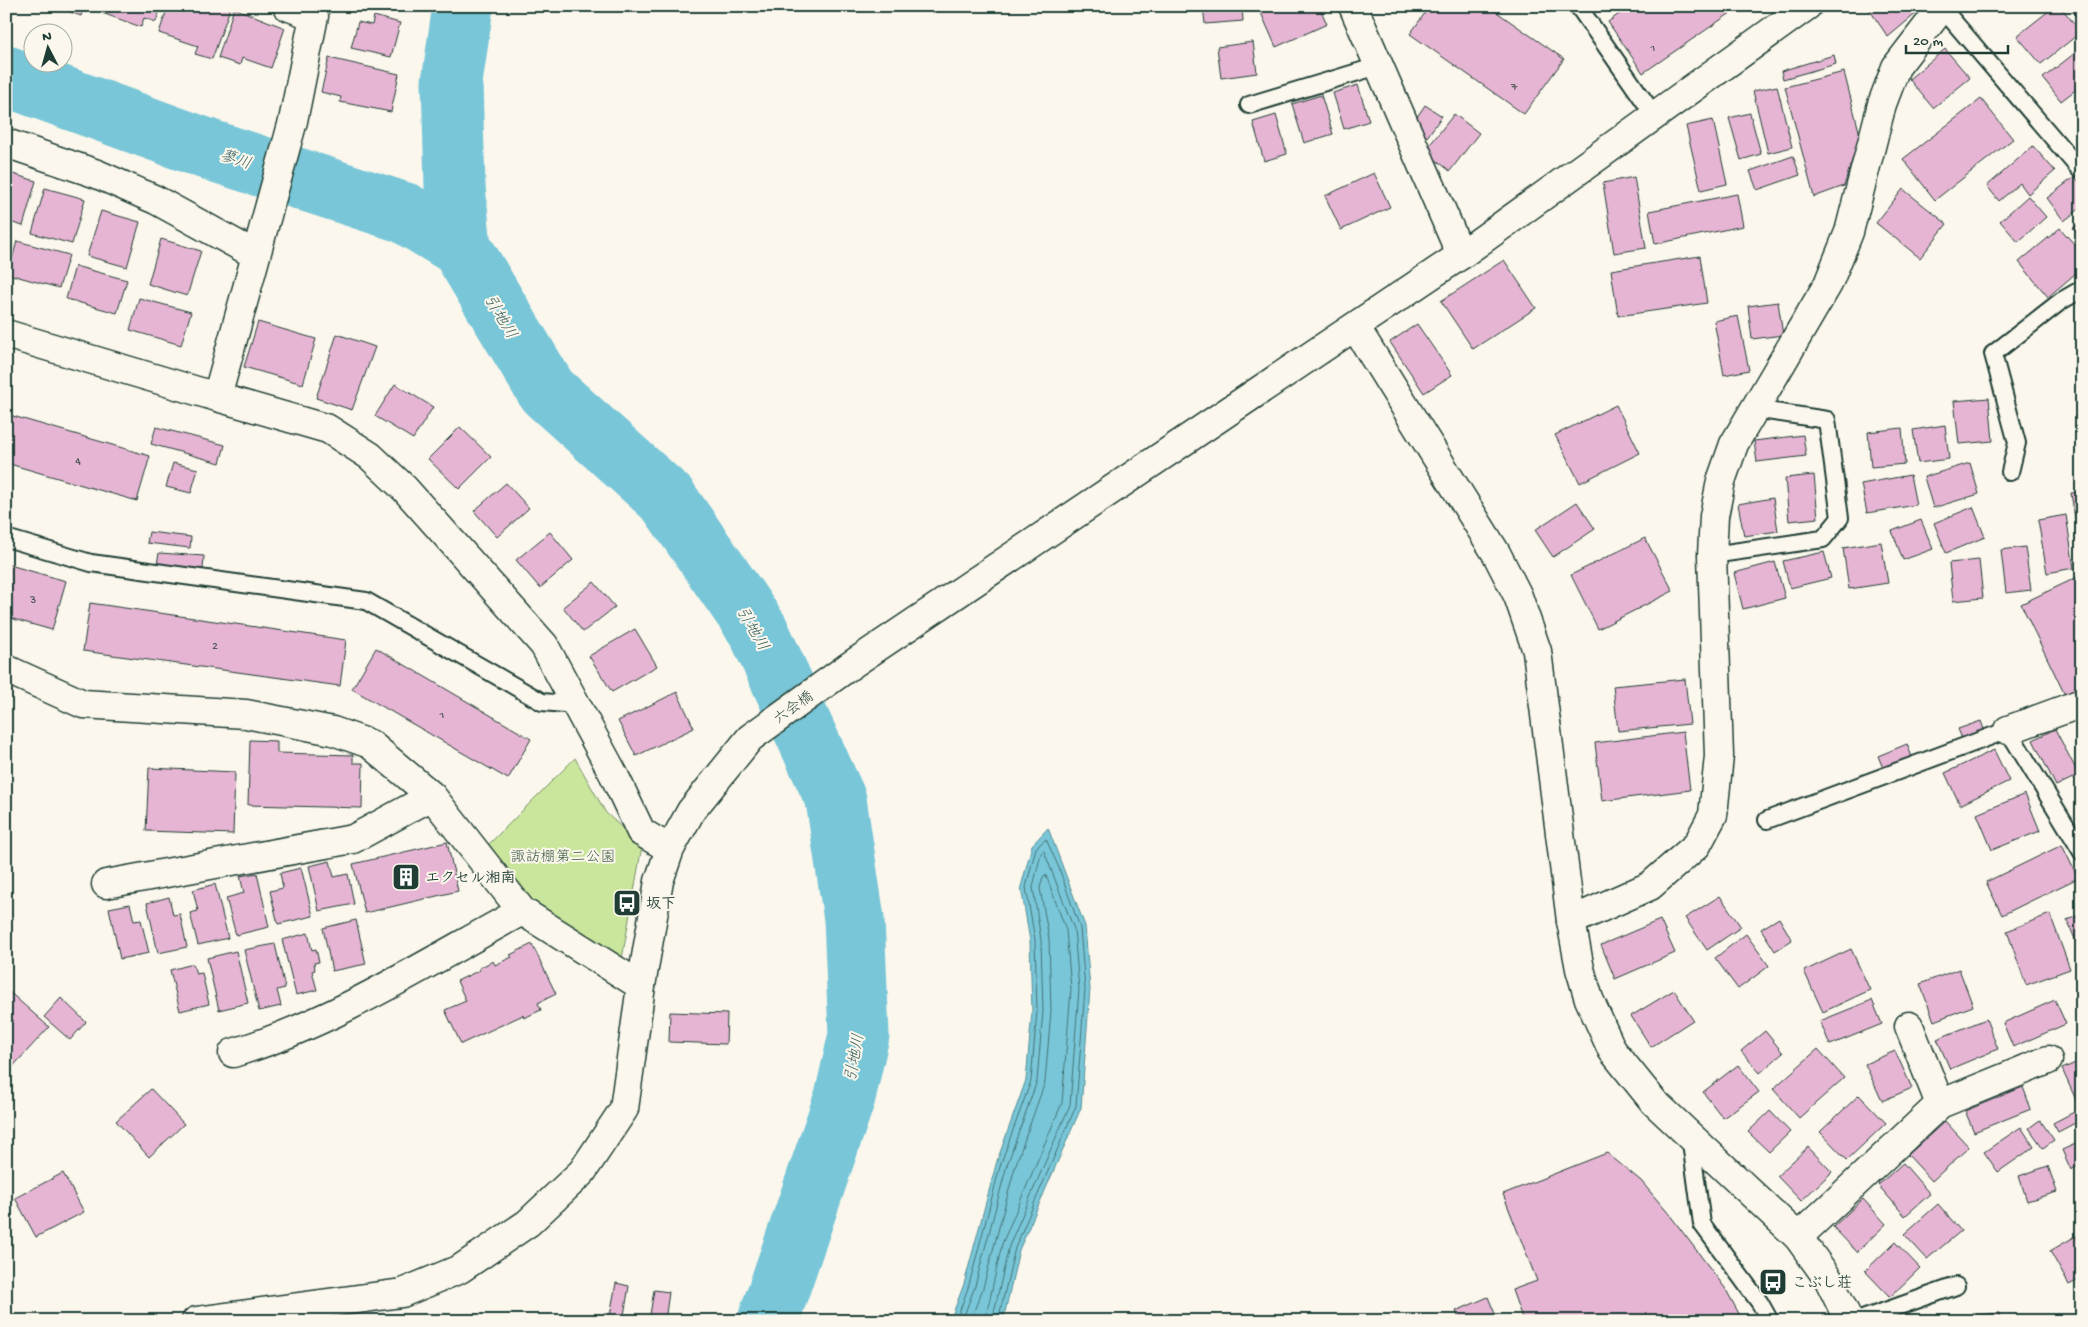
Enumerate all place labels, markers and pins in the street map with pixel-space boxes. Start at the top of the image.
building icon: エクセル湘南 [391,862,421,892]
place label: エクセル湘南 [425,869,516,888]
bus stop icon: 坂下 [612,888,642,918]
place label: 坂下 [646,896,676,914]
bus stop icon: こぶし荘 [1758,1267,1788,1297]
place label: こぶし荘 [1792,1274,1852,1293]

